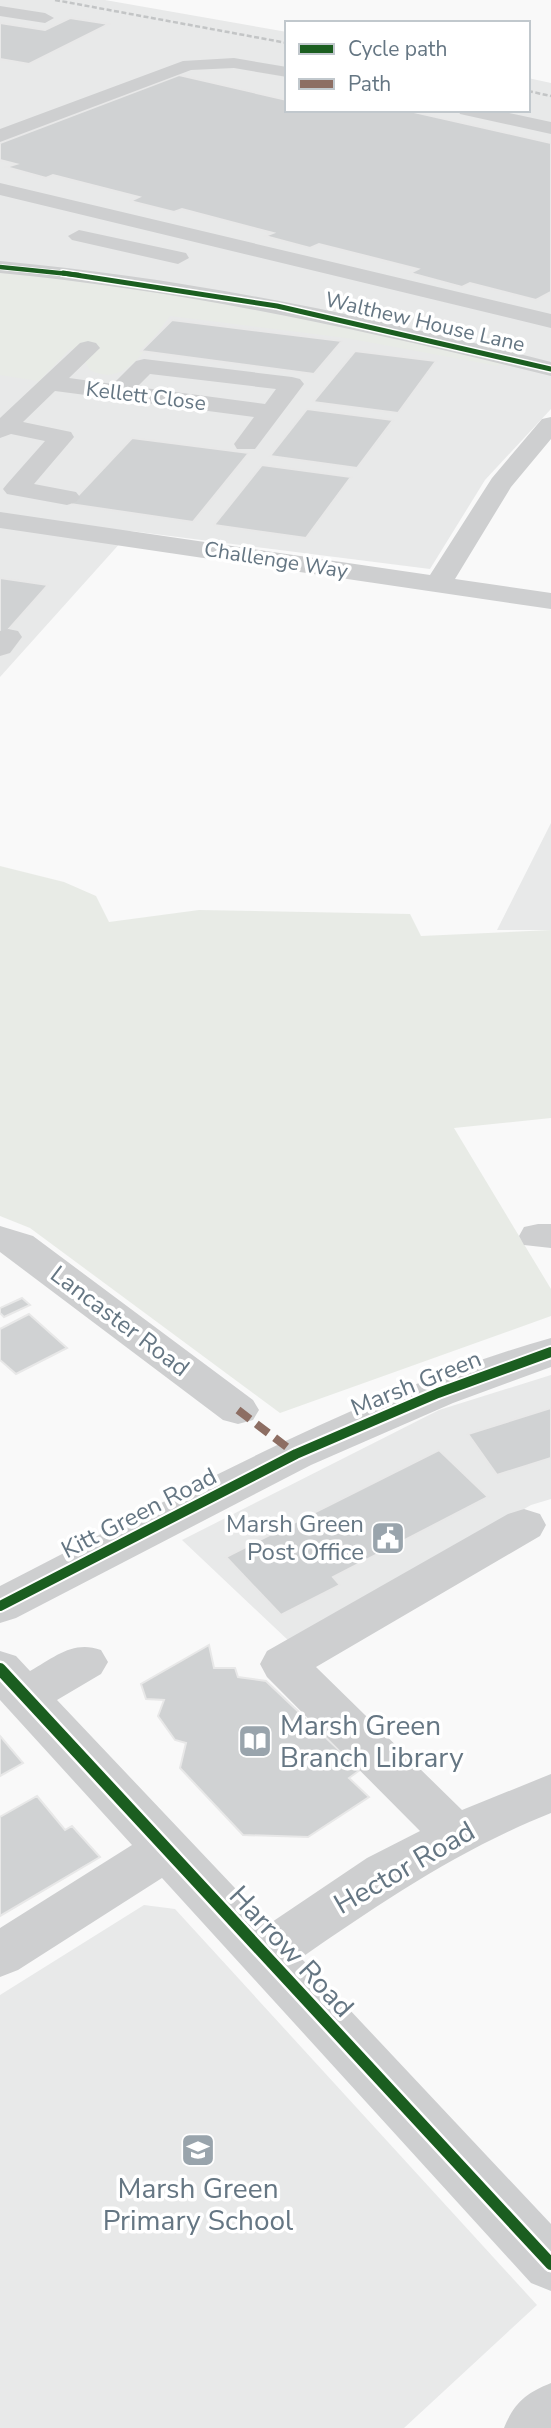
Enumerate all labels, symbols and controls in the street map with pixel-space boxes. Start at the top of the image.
legend [285,21,530,112]
text: Cycle path [348,35,447,63]
text: Path [348,70,391,98]
street label: Walthew House Lane [322,285,528,359]
street label: Kellett Close [84,375,208,417]
street label: Challenge Way [202,535,350,585]
street label: Lancaster Road [44,1258,196,1384]
street label: Marsh Green [346,1342,486,1424]
street label: Kitt Green Road [56,1460,222,1566]
place label: Marsh Green Post Office [226,1508,364,1568]
public building icon: Marsh Green Post Office [369,1519,407,1557]
place label: Marsh Green Branch Library [280,1707,464,1777]
library icon: Marsh Green Branch Library [236,1722,274,1760]
street label: Hector Road [327,1812,482,1924]
street label: Harrow Road [220,1878,362,2026]
school or university icon: Marsh Green Primary School [179,2131,217,2169]
place label: Marsh Green Primary School [103,2170,294,2240]

